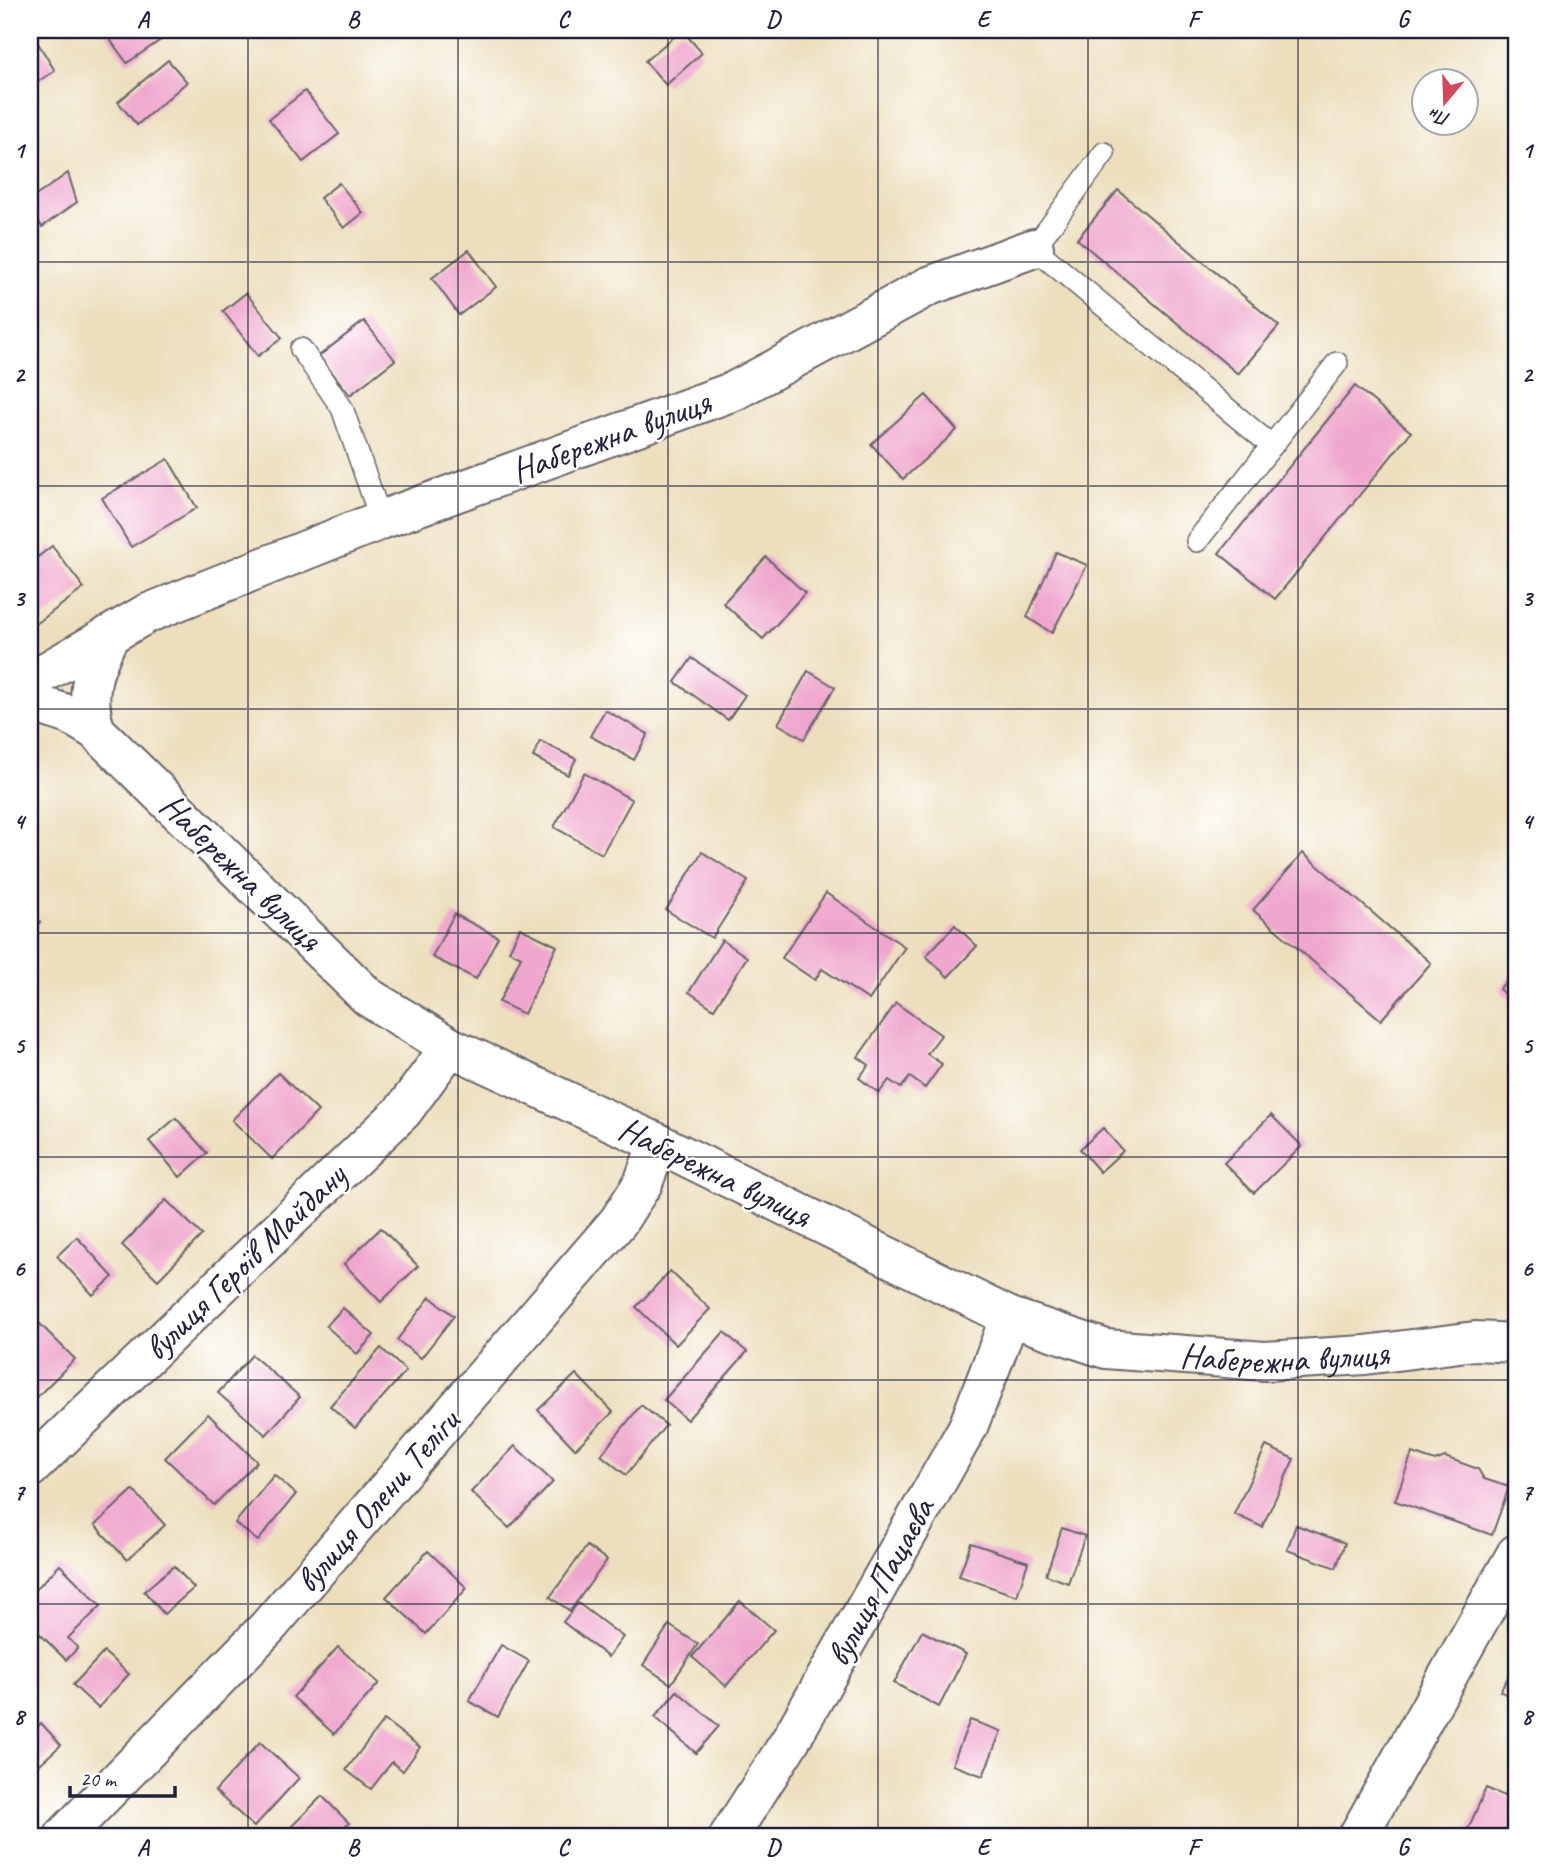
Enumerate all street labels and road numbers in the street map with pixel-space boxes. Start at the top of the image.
street label: Набережна вулиця [505,379,718,493]
street label: Набережна вулиця [150,783,333,962]
street label: Набережна вулиця [611,1106,820,1239]
street label: вулиця Героїв Майдану [134,1152,357,1370]
street label: Набережна вулиця [1179,1330,1393,1384]
street label: вулиця Олени Теліги [285,1398,470,1602]
street label: вулиця Пацаєва [815,1488,946,1674]

